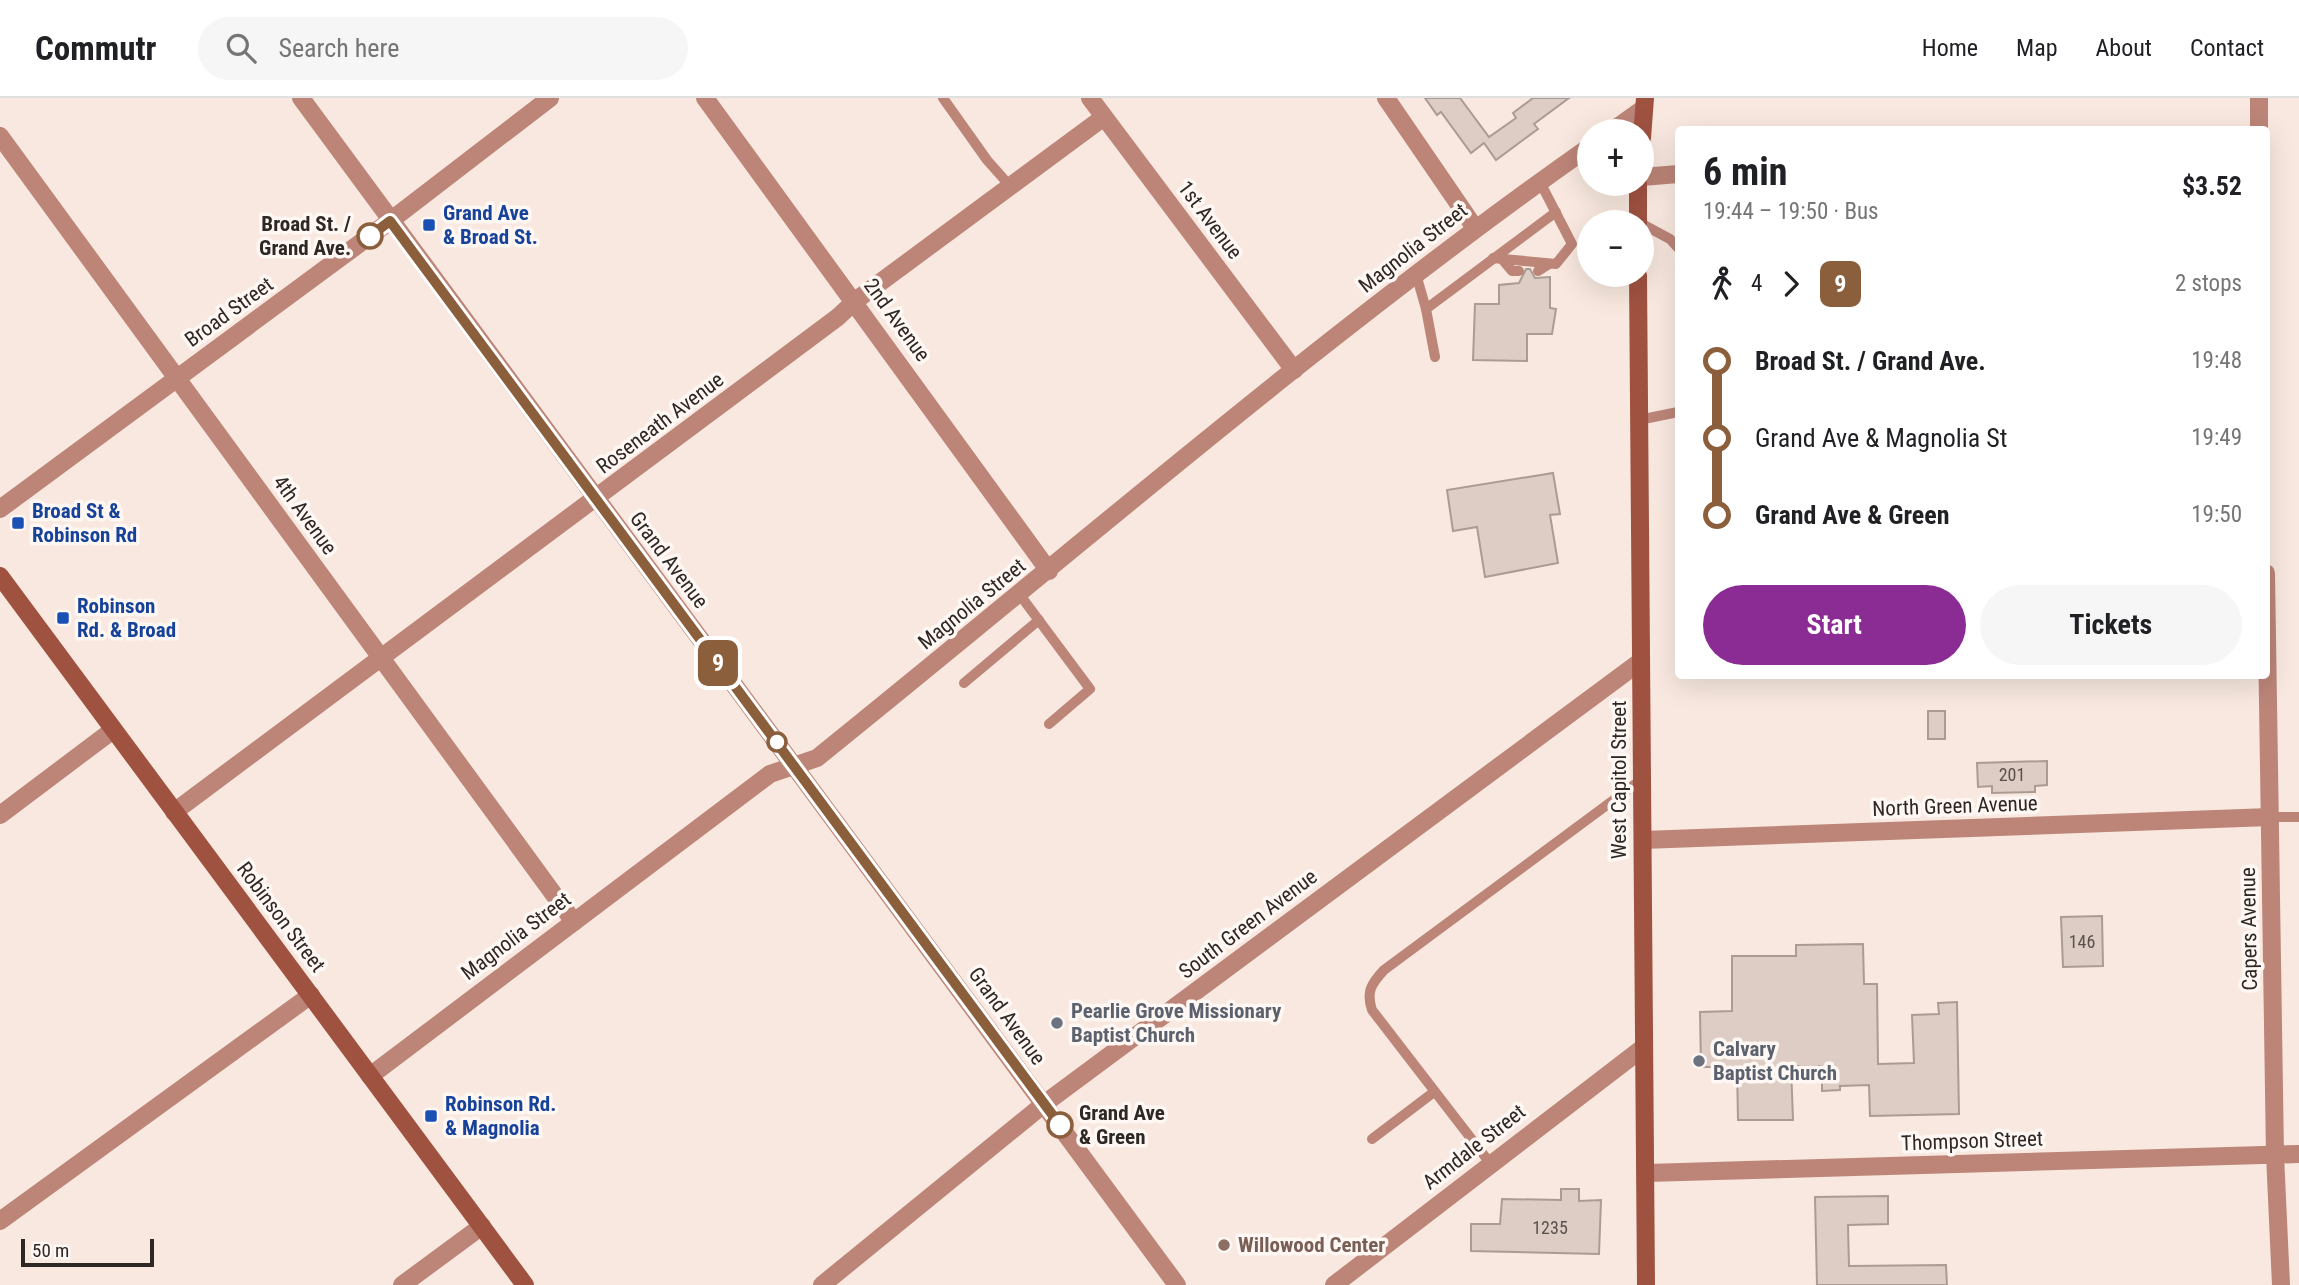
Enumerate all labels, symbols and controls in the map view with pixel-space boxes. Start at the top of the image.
search box [198,17,688,80]
text: Commutr [35,29,156,68]
icon: search [222,29,260,67]
text: Search here [278,33,399,63]
text: Home [1922,34,1978,62]
text: Map [2016,34,2058,62]
text: About [2096,34,2152,62]
text: Contact [2190,34,2264,62]
map controls [1577,119,1654,287]
button: + [1577,119,1654,196]
text: 6 min [1703,150,1787,194]
text: $3.52 [2182,171,2242,201]
street label: 1st Avenue [1173,176,1247,264]
street label: Magnolia Street [1354,198,1472,298]
text: 19:44 – 19:50 · Bus [1703,198,1879,225]
place label: Grand Ave & Broad St. [443,201,538,249]
button: − [1577,210,1654,287]
place label: Broad St. / Grand Ave. [259,212,351,260]
marker: Grand Ave & Broad St. [421,217,437,233]
marker: Broad St. / Grand Ave. [357,223,383,249]
icon: walk [1703,265,1741,303]
icon: forward [1772,265,1810,303]
text: 4 [1751,270,1762,297]
text: 9 [1834,270,1847,298]
text: 2 stops [2175,270,2242,297]
street label: Broad Street [180,272,278,352]
street label: 2nd Avenue [859,274,935,366]
text: Broad St. / Grand Ave. [1755,346,1986,376]
text: 19:48 [2191,347,2242,374]
street label: Roseneath Avenue [592,367,728,479]
text: Grand Ave & Magnolia St [1755,423,2007,453]
text: 19:49 [2191,424,2242,451]
street label: 4th Avenue [268,471,342,559]
place label: Broad St & Robinson Rd [32,499,137,547]
text: Grand Ave & Green [1755,500,1950,530]
text: 19:50 [2191,501,2242,528]
street label: Grand Avenue [625,507,713,613]
marker: Broad St & Robinson Rd [10,515,26,531]
street label: Magnolia Street [914,554,1030,654]
button: Start [1703,585,1966,665]
button: Tickets [1980,585,2242,665]
place label: Robinson Rd. & Broad [77,594,176,642]
marker: Robinson Rd. & Broad [55,610,71,626]
line badge: 9 [695,640,741,686]
text: 9 [712,649,724,677]
street label: West Capitol Street [1607,701,1631,859]
unlabelled marker [767,732,787,752]
house number: 201 [1999,764,2025,785]
street label: North Green Avenue [1872,791,2038,821]
street label: Robinson Street [232,857,330,977]
street label: South Green Avenue [1174,864,1322,984]
street label: Capers Avenue [2236,867,2262,991]
street label: Magnolia Street [457,887,575,985]
house number: 146 [2069,931,2095,952]
street label: Grand Avenue [964,963,1050,1069]
place label: Pearlie Grove Missionary Baptist Church [1071,999,1282,1047]
marker: Pearlie Grove Missionary Baptist Church [1049,1015,1065,1031]
place label: Calvary Baptist Church [1713,1037,1837,1085]
marker: Calvary Baptist Church [1691,1053,1707,1069]
place label: Robinson Rd. & Magnolia [445,1092,556,1140]
street label: Armdale Street [1418,1100,1530,1194]
place label: Grand Ave & Green [1079,1101,1165,1149]
marker: Robinson Rd. & Magnolia [423,1108,439,1124]
marker: Grand Ave & Green [1047,1112,1073,1138]
street label: Thompson Street [1901,1127,2043,1155]
house number: 1235 [1532,1217,1568,1238]
place label: Willowood Center [1238,1233,1385,1257]
scale bar [21,1236,154,1268]
marker: Willowood Center [1216,1237,1232,1253]
text: 50 m [32,1239,69,1262]

